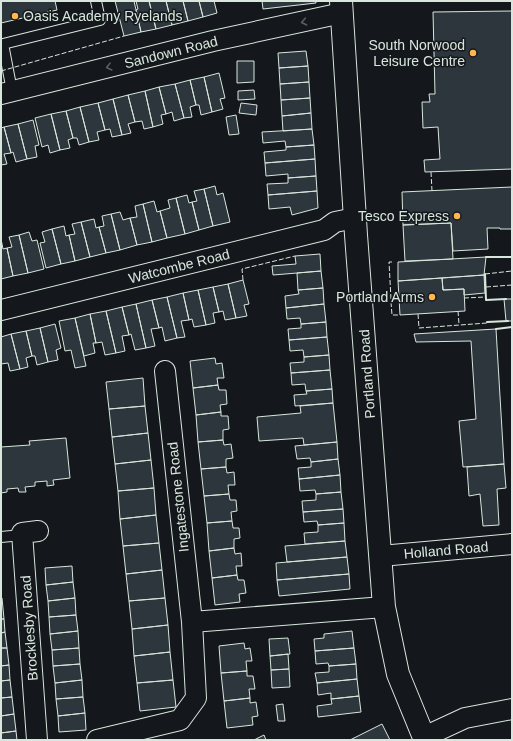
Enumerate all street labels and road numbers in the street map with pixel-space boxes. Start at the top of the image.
street label: Sandown Road [123,33,219,71]
street label: Watcombe Road [127,246,231,286]
street label: Portland Road [356,329,378,419]
street label: Ingatestone Road [164,441,192,553]
street label: Holland Road [403,538,489,562]
street label: Brocklesby Road [17,575,41,681]

